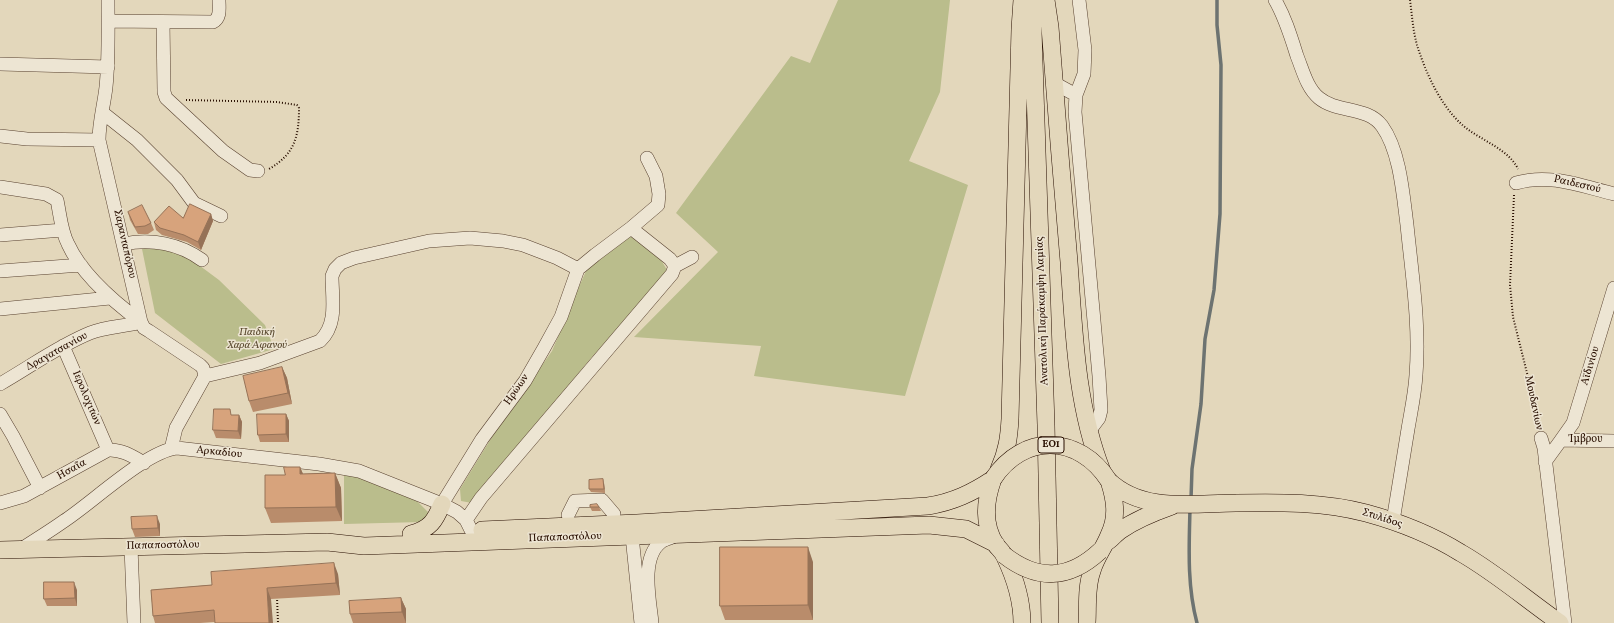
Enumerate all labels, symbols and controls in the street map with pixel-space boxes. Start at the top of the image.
street label: Ραιδεστού [1552,173,1602,197]
street label: Σαρανταπόρου [110,208,138,280]
street label: Ανατολική Παράκαμψη Λαμίας [1034,236,1052,386]
park label: Παιδική Χαρά Αφανού [227,326,287,352]
street label: Δραγατσανίου [24,330,90,374]
street label: Αϊδινίου [1579,345,1603,387]
street label: Ιερολοχιτών [69,369,103,427]
street label: Ηρώων [502,372,532,408]
street label: Μουδανίων [1521,375,1545,431]
street label: Ίμβρου [1570,433,1602,447]
road number: ΕΟ1 [1038,437,1064,453]
street label: Αρκαδίου [195,444,243,462]
street label: Ησαΐα [55,457,89,483]
street label: Στυλίδος [1360,506,1404,532]
street label: Παπαποστόλου [528,530,602,546]
street label: Παπαποστόλου [126,539,200,553]

